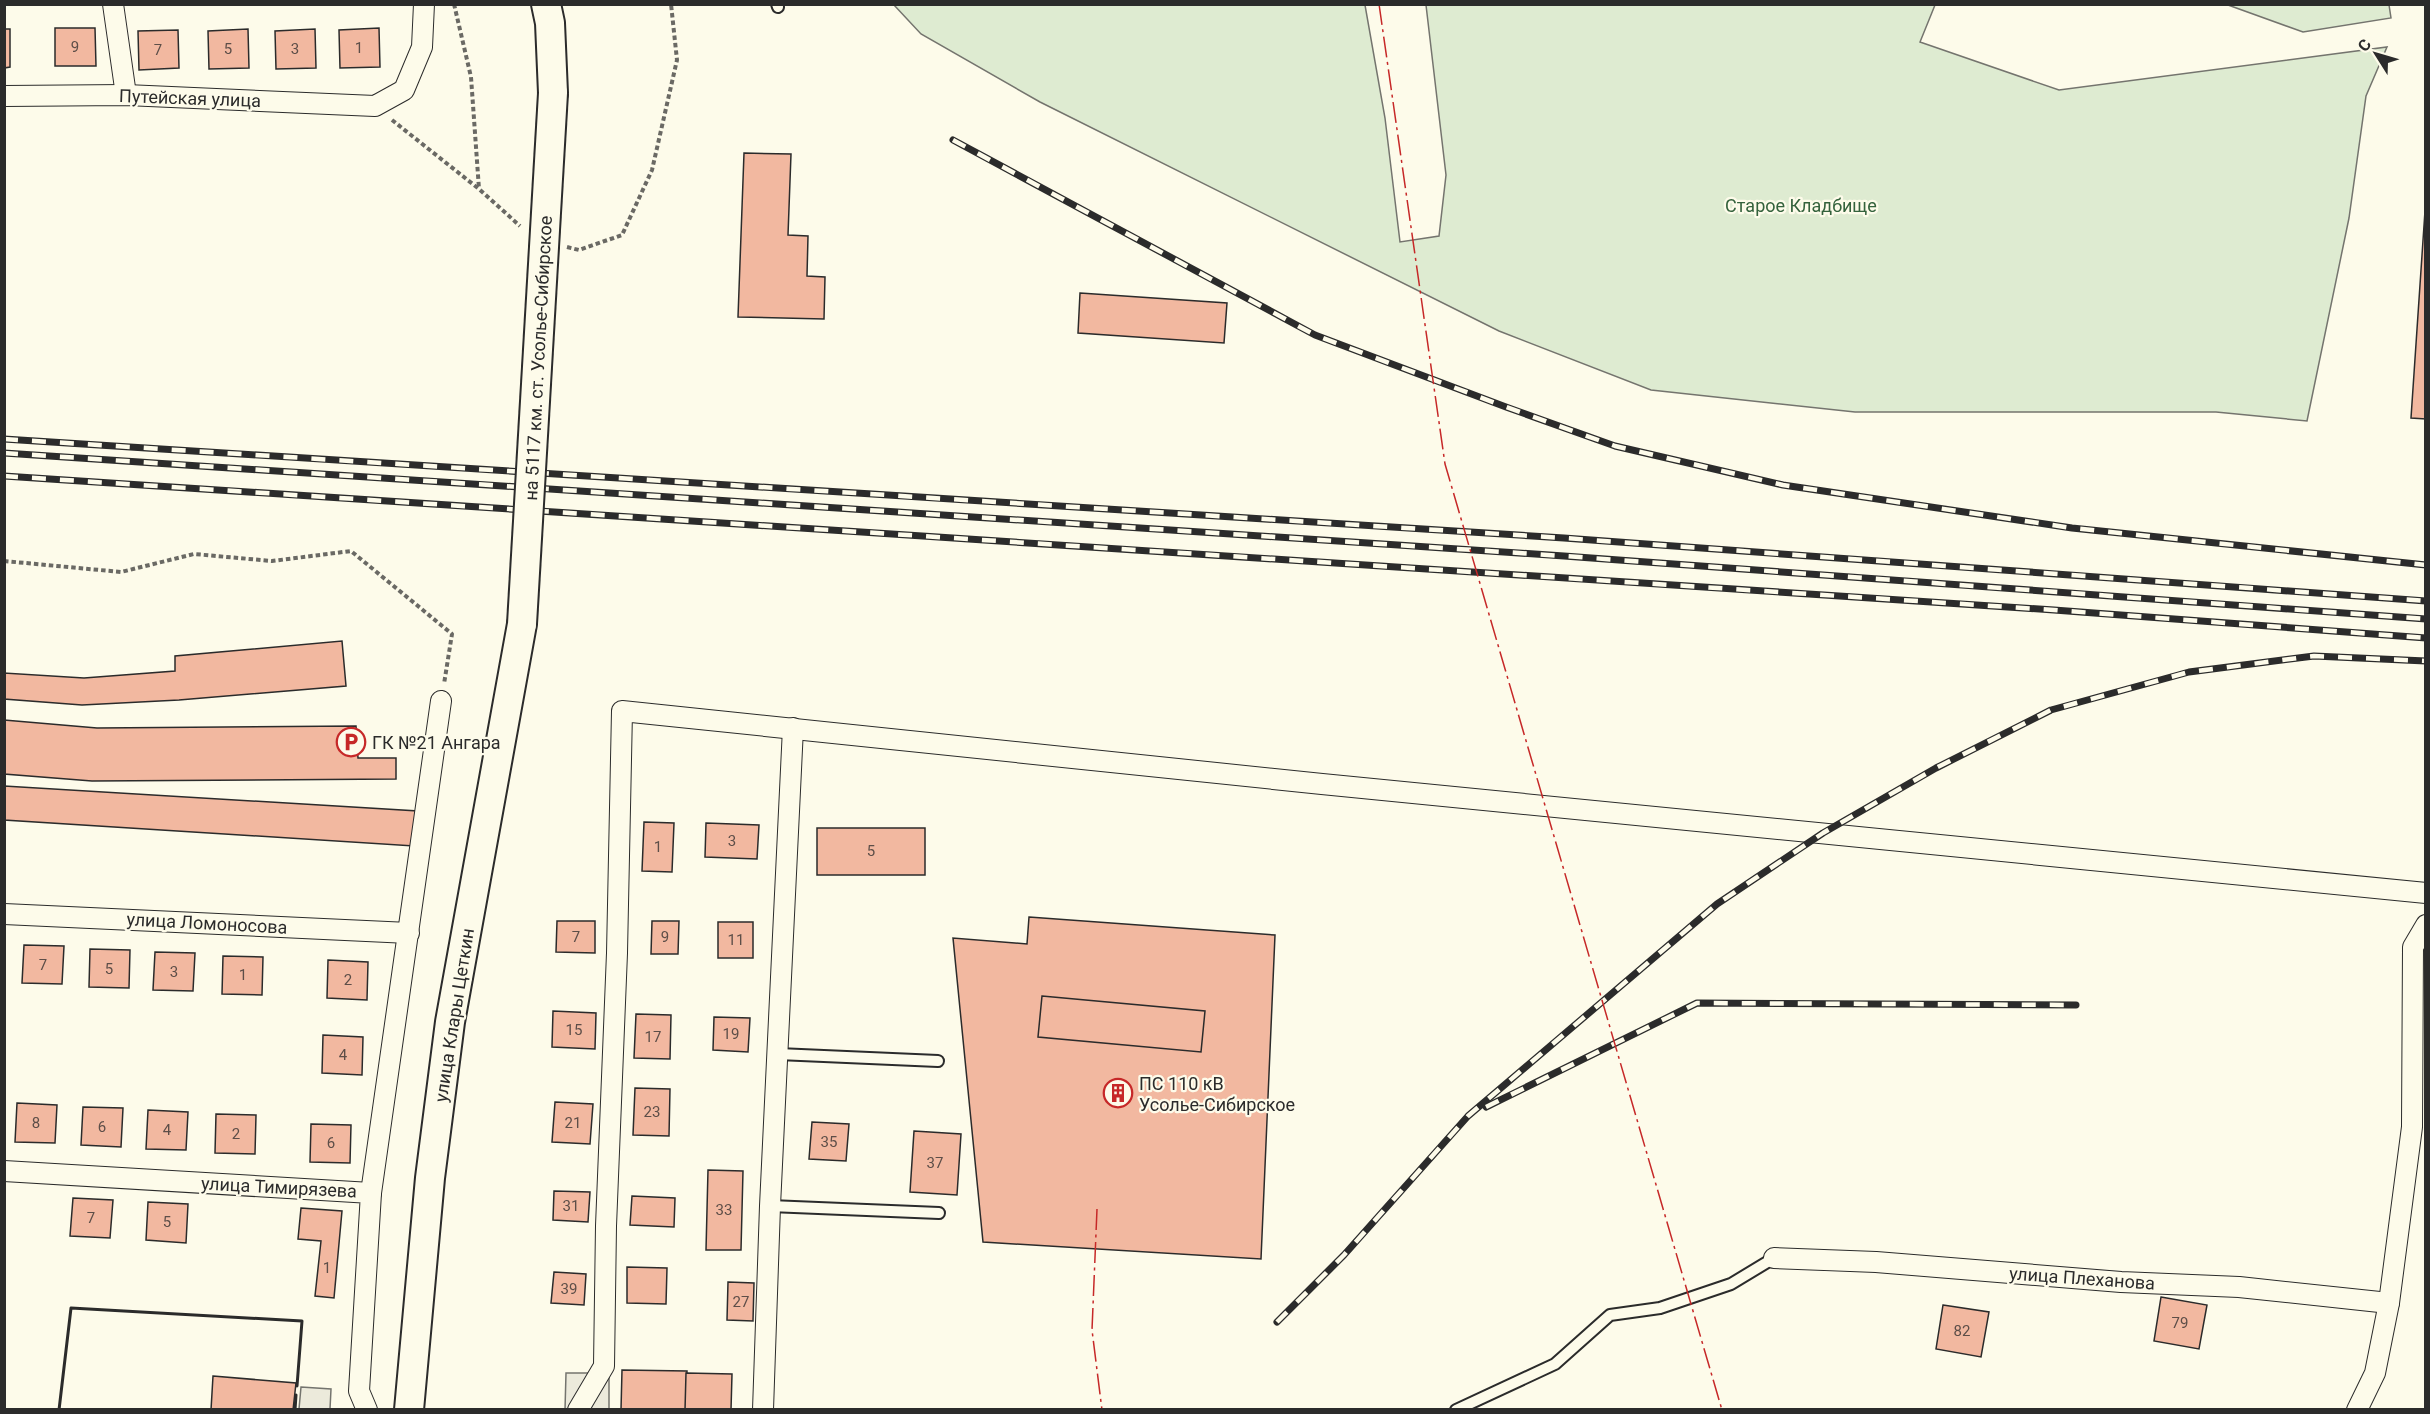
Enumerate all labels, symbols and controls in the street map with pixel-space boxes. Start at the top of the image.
north arrow [2346,24,2406,84]
text: С [2354,35,2375,55]
house number: 9 [71,38,79,56]
house number: 1 [355,39,363,57]
house number: 5 [224,40,232,58]
house number: 3 [291,40,299,58]
house number: 7 [154,41,162,59]
street label: Путейская улица [119,85,261,111]
park label: Старое Кладбище [1725,195,1877,216]
street label: на 5117 км. ст. Усолье-Сибирское [520,215,556,501]
parking icon: ГК №21 Ангара [335,726,367,758]
place label: ГК №21 Ангара [372,732,501,753]
house number: 3 [728,832,736,850]
house number: 1 [654,838,662,856]
house number: 5 [867,842,875,860]
street label: улица Ломоносова [126,908,288,938]
street label: улица Клары Цеткин [430,926,478,1104]
house number: 7 [572,928,580,946]
house number: 9 [661,928,669,946]
house number: 11 [728,931,744,949]
house number: 7 [39,956,47,974]
house number: 5 [105,960,113,978]
house number: 3 [170,963,178,981]
house number: 1 [239,966,247,984]
house number: 2 [344,971,352,989]
house number: 15 [566,1021,582,1039]
house number: 19 [723,1025,739,1043]
house number: 17 [645,1028,661,1046]
house number: 4 [339,1046,348,1064]
place label: ПС 110 кВ Усолье-Сибирское [1139,1073,1295,1115]
building icon: ПС 110 кВ Усолье-Сибирское [1102,1077,1134,1109]
house number: 23 [644,1103,660,1121]
house number: 8 [32,1114,40,1132]
house number: 21 [565,1114,581,1132]
house number: 6 [98,1118,106,1136]
house number: 4 [163,1121,172,1139]
house number: 2 [232,1125,240,1143]
house number: 35 [821,1133,837,1151]
house number: 6 [327,1134,335,1152]
house number: 37 [927,1154,943,1172]
street label: улица Тимирязева [200,1172,358,1202]
house number: 31 [563,1197,579,1215]
house number: 33 [716,1201,732,1219]
house number: 7 [87,1209,95,1227]
house number: 5 [163,1213,171,1231]
house number: 1 [323,1259,331,1277]
street label: улица Плеханова [2008,1262,2156,1294]
house number: 39 [561,1280,577,1298]
house number: 27 [733,1293,749,1311]
house number: 79 [2172,1314,2188,1332]
house number: 82 [1954,1322,1970,1340]

